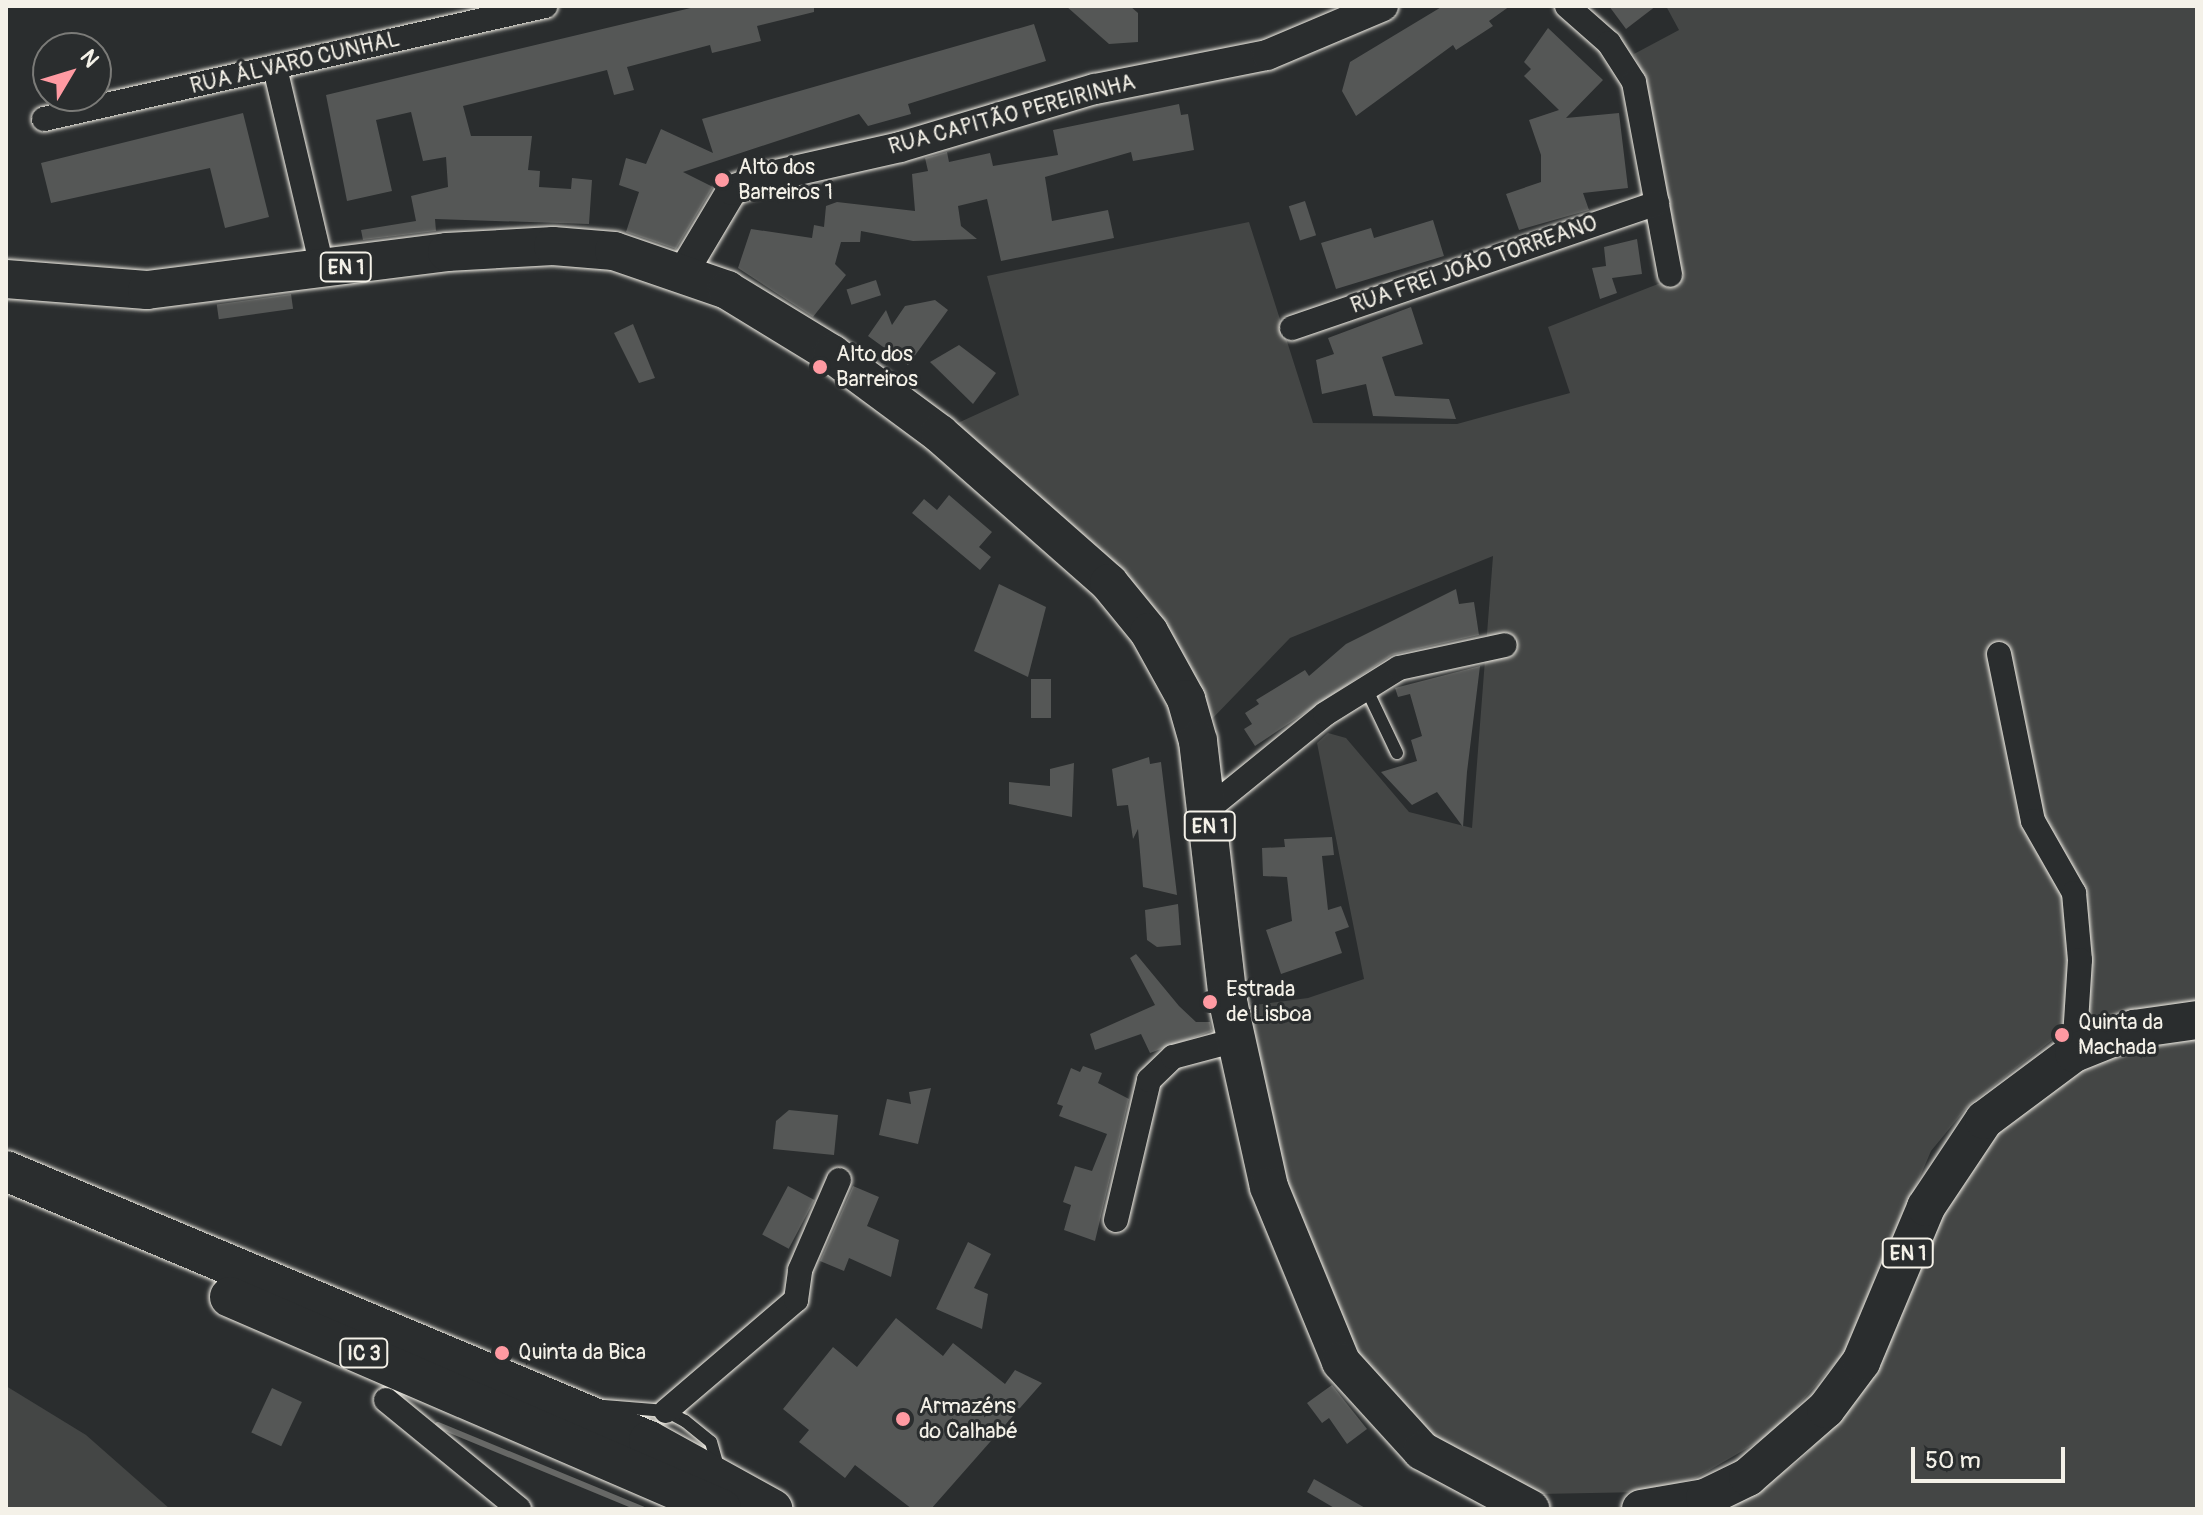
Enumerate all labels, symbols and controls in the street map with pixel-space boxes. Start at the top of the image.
street label: RUA ÁLVARO CUNHAL [188,26,402,100]
north arrow [32,32,112,112]
text: N [74,44,105,73]
street label: RUA CAPITÃO PEREIRINHA [886,69,1138,161]
place label: Alto dos Barreiros 1 [738,154,833,206]
marker: Alto dos Barreiros 1 [713,171,731,189]
street label: RUA FREI JOÃO TORREANO [1347,210,1601,320]
road number: EN 1 [318,251,374,283]
place label: Alto dos Barreiros [836,341,918,392]
marker: Alto dos Barreiros [811,358,829,376]
road number: EN 1 [1182,810,1238,842]
place label: Estrada de Lisboa [1226,976,1312,1028]
marker: Estrada de Lisboa [1201,993,1219,1011]
place label: Quinta da Machada [2078,1009,2163,1060]
marker: Quinta da Machada [2053,1026,2071,1044]
road number: EN 1 [1880,1237,1936,1269]
road number: IC 3 [338,1337,390,1369]
place label: Quinta da Bica [518,1340,646,1366]
marker: Quinta da Bica [493,1344,511,1362]
place label: Armazéns do Calhabé [919,1393,1018,1444]
marker: Armazéns do Calhabé [894,1410,912,1428]
scale bar [1915,1431,2069,1481]
text: 50 m [1925,1446,1981,1475]

